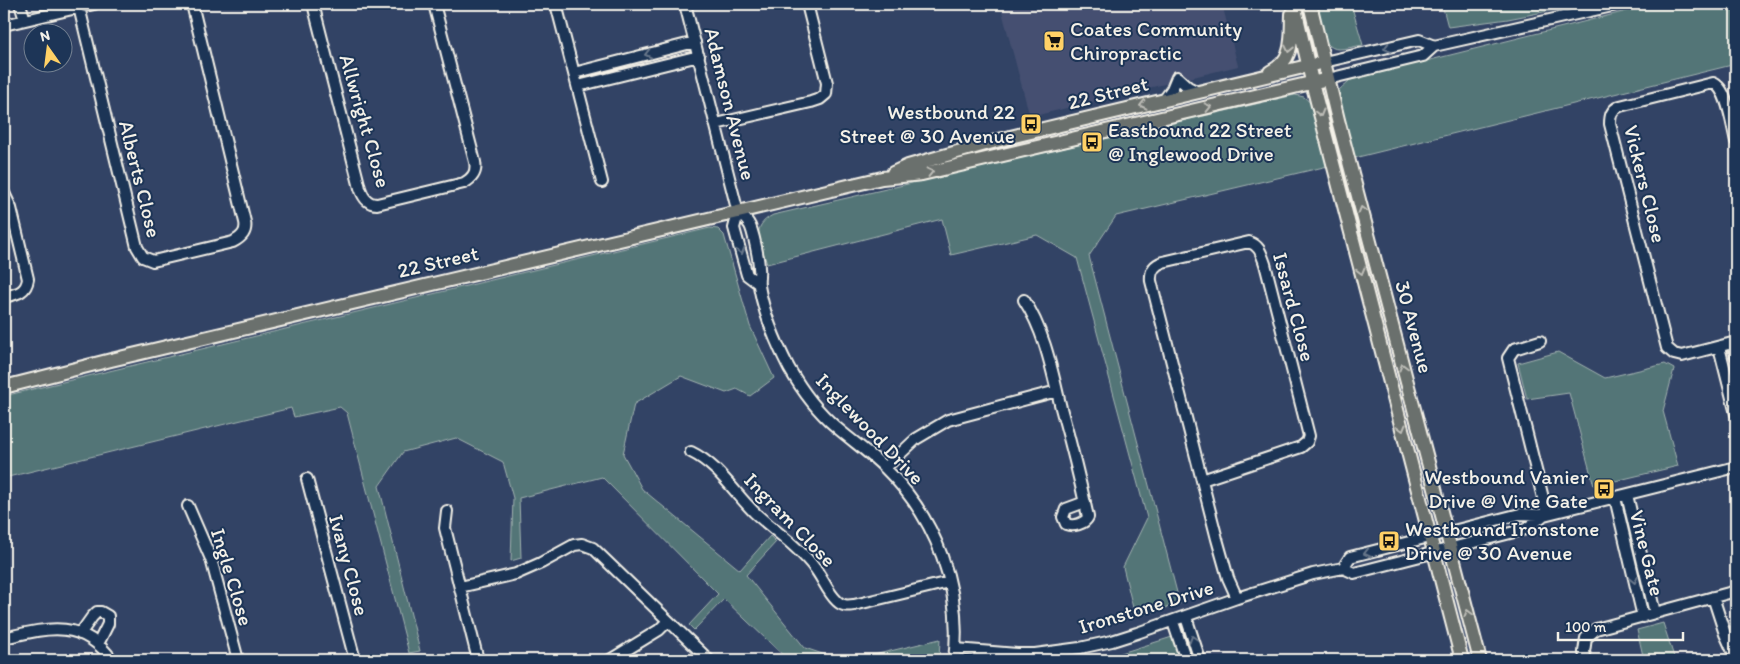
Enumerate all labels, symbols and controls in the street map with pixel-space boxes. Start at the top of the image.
place label: Coates Community Chiropractic [1070,16,1242,65]
north arrow [22,22,72,72]
street label: Adamson Avenue [699,25,762,183]
text: N [38,26,52,45]
supermarket icon: Coates Community Chiropractic [1042,29,1066,53]
one-way arrow [1383,42,1392,53]
one-way arrow [1285,44,1295,53]
one-way arrow [643,48,652,59]
street label: Allwright Close [335,51,396,190]
street label: 22 Street [1065,70,1151,115]
place label: Westbound 22 Street @ 30 Avenue [840,99,1015,148]
one-way arrow [1138,99,1147,110]
one-way arrow [1203,102,1212,113]
one-way arrow [1314,109,1325,118]
bus stop icon: Westbound 22 Street @ 30 Avenue [1019,112,1043,136]
place label: Eastbound 22 Street @ Inglewood Drive [1108,117,1292,166]
street label: Alberts Close [114,118,167,240]
street label: Vickers Close [1619,123,1672,245]
bus stop icon: Eastbound 22 Street @ Inglewood Drive [1080,130,1104,154]
one-way arrow [925,167,934,178]
one-way arrow [1357,206,1368,214]
street label: 22 Street [395,240,481,283]
one-way arrow [735,247,745,255]
street label: Issard Close [1268,250,1321,364]
one-way arrow [1355,266,1366,275]
street label: 30 Avenue [1390,278,1439,376]
one-way arrow [1399,364,1409,372]
street label: Inglewood Drive [811,368,930,490]
one-way arrow [1396,423,1407,432]
place label: Westbound Vanier Drive @ Vine Gate [1424,464,1589,513]
street label: Ingram Close [739,467,842,572]
bus stop icon: Westbound Vanier Drive @ Vine Gate [1592,477,1616,501]
street label: Vine Gate [1625,507,1670,598]
street label: Ivany Close [324,511,375,618]
place label: Westbound Ironstone Drive @ 30 Avenue [1405,516,1599,565]
street label: Ingle Close [206,525,259,629]
bus stop icon: Westbound Ironstone Drive @ 30 Avenue [1377,529,1401,553]
one-way arrow [1363,547,1372,558]
street label: Ironstone Drive [1076,574,1216,639]
one-way arrow [1628,575,1639,584]
one-way arrow [1463,609,1474,618]
scale bar [1558,609,1682,641]
text: 100 m [1565,618,1607,636]
one-way arrow [1189,635,1199,643]

